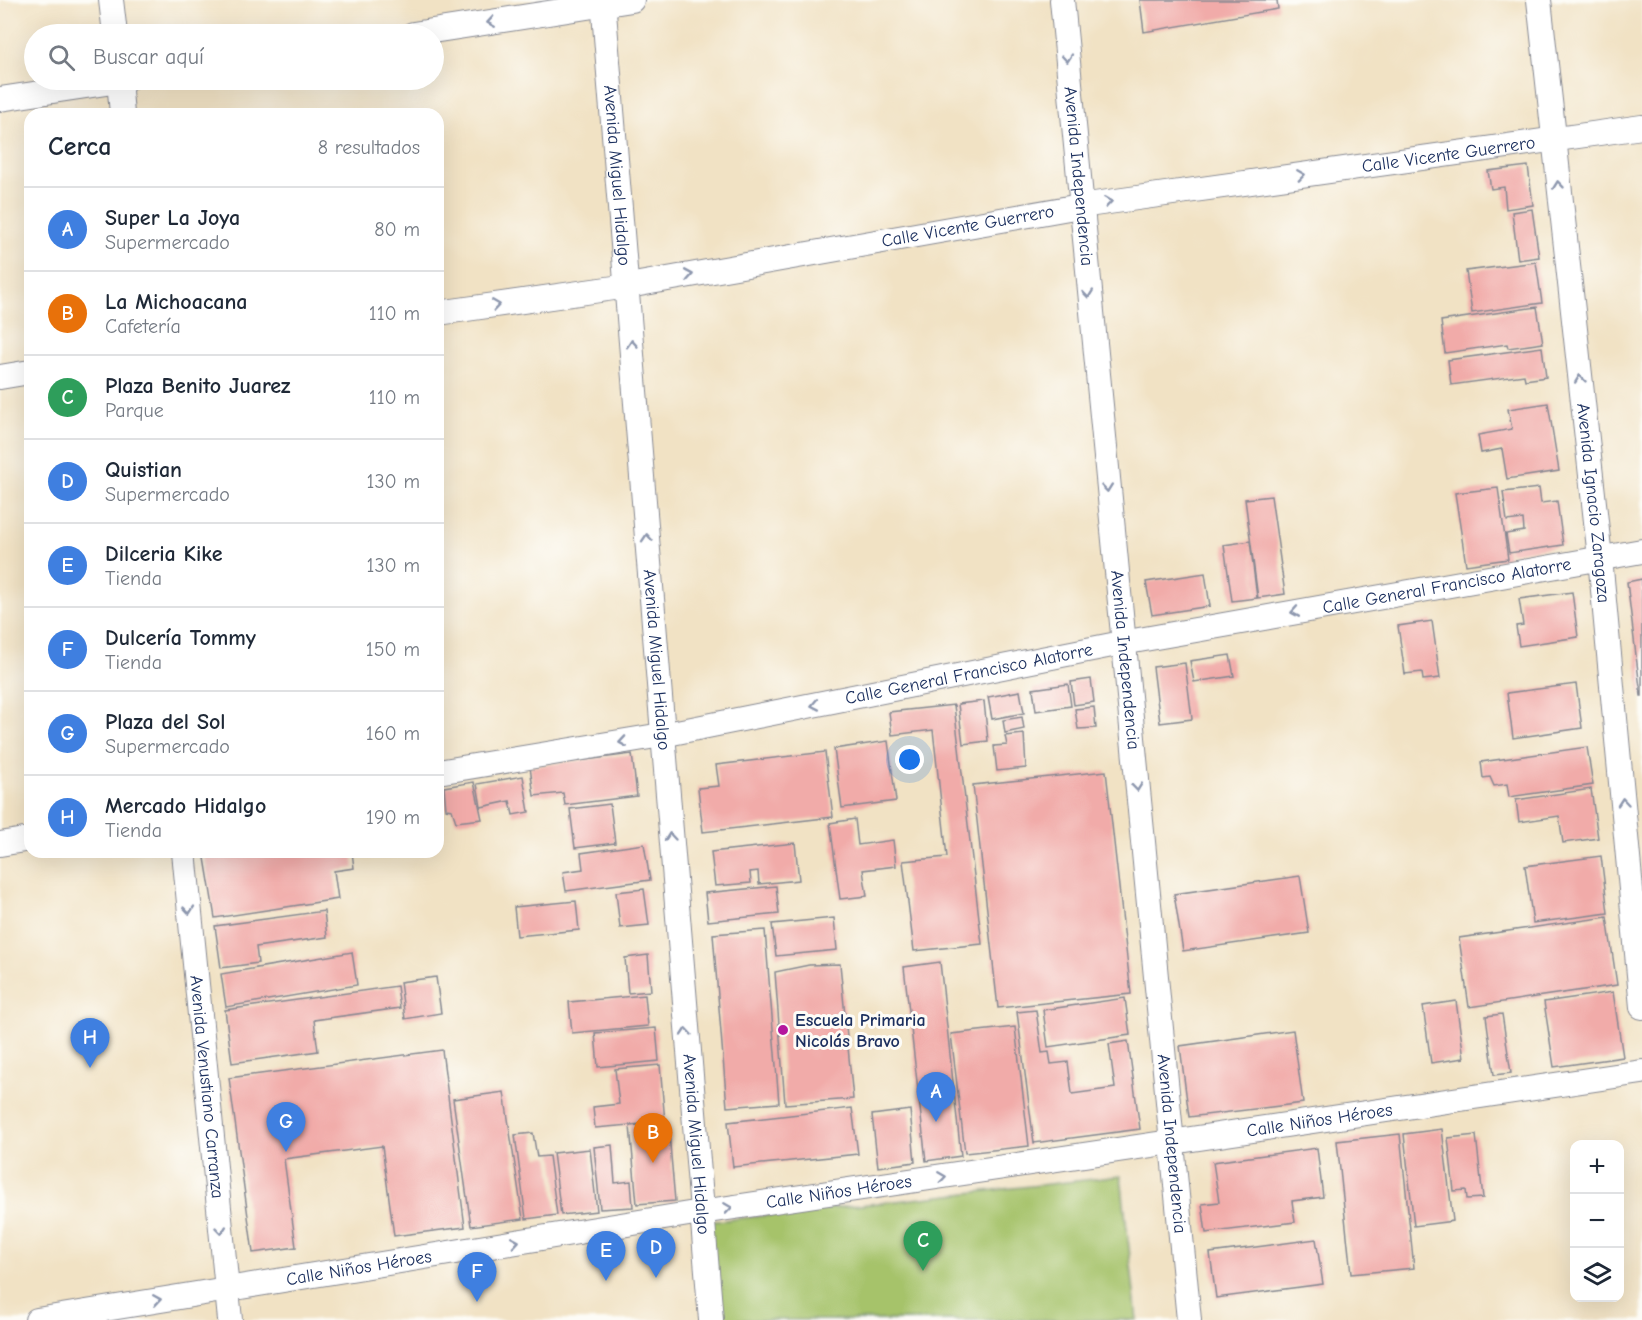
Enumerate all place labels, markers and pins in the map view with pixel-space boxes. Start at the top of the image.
place label: Escuela Primaria Nicolás Bravo [795,1010,926,1052]
pin: H [70,1018,110,1068]
marker: Escuela Primaria Nicolás Bravo [776,1023,790,1037]
pin: A [916,1072,956,1122]
pin: G [266,1102,306,1152]
pin: B [634,1114,672,1163]
pin: C [904,1222,942,1271]
pin: D [636,1228,676,1278]
pin: E [586,1232,626,1281]
pin: F [458,1252,496,1302]

